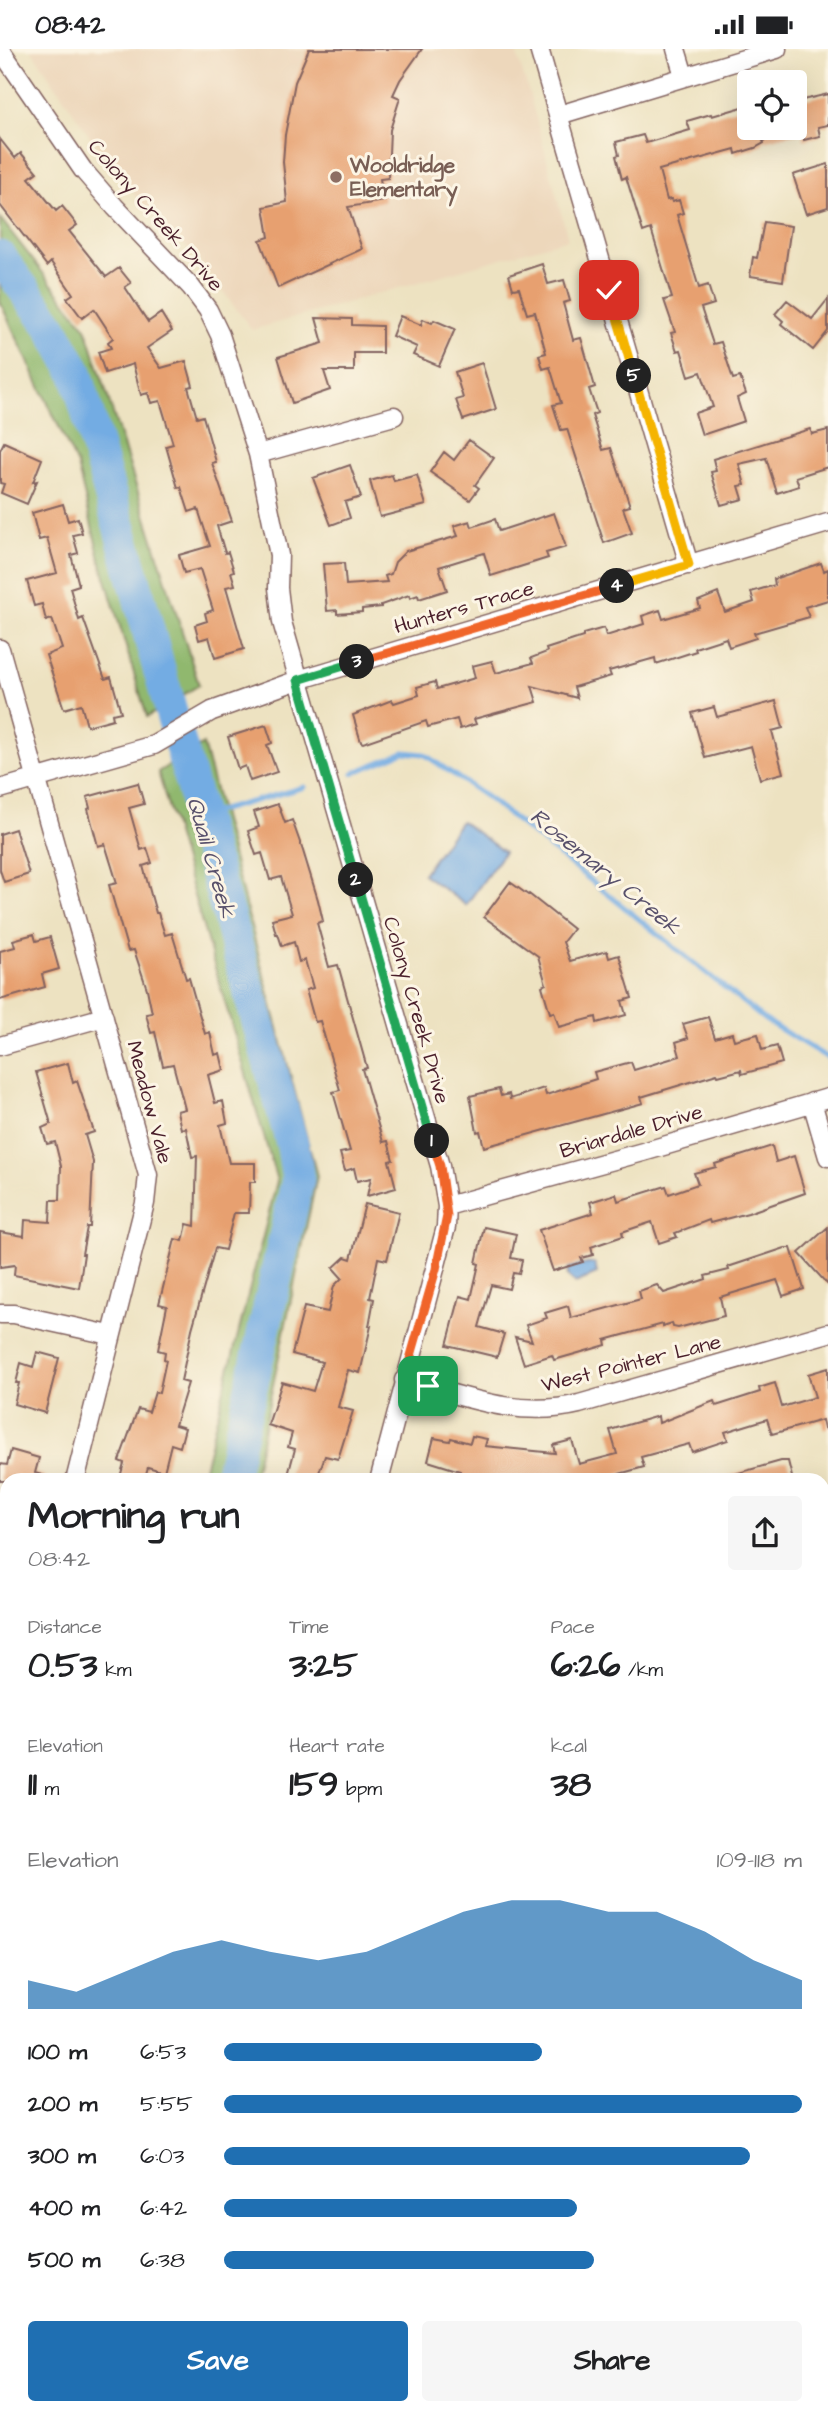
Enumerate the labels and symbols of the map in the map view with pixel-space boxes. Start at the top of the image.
street label: Colony Creek Drive [80,133,230,299]
place label: Wooldridge Elementary [349,151,458,207]
marker: Wooldridge Elementary [328,169,344,185]
pin [579,260,639,320]
pin: 5 [616,359,652,393]
pin: 4 [600,569,634,603]
street label: Hunters Trace [391,574,537,641]
pin: 3 [340,645,374,679]
water label: Quail Creek [179,793,244,922]
water label: Rosemary Creek [523,801,688,944]
pin: 2 [338,863,374,897]
street label: Colony Creek Drive [374,913,457,1108]
street label: Meadow Vale [119,1038,180,1167]
street label: Briardale Drive [556,1097,706,1166]
pin: 1 [414,1123,450,1159]
street label: West Pointer Lane [538,1327,724,1400]
pin [398,1356,458,1416]

